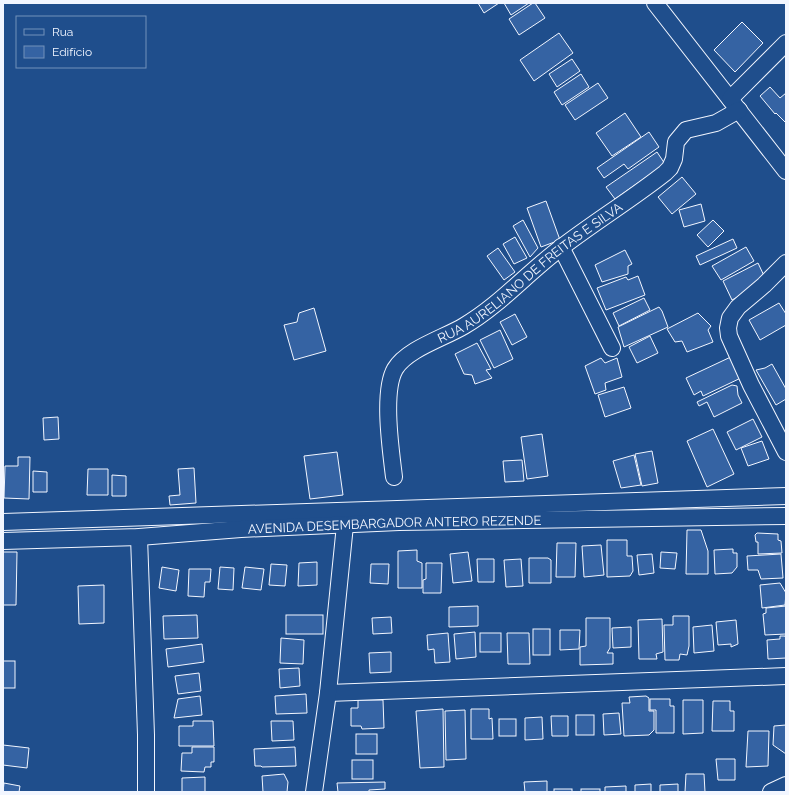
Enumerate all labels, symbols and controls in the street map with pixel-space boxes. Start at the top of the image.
legend [16,16,146,68]
text: Rua [52,25,73,39]
text: Edifício [52,45,92,59]
street label: RUA AURELIANO DE FREITAS E SILVA [435,199,625,346]
street label: AVENIDA DESEMBARGADOR ANTERO REZENDE [247,512,541,536]

